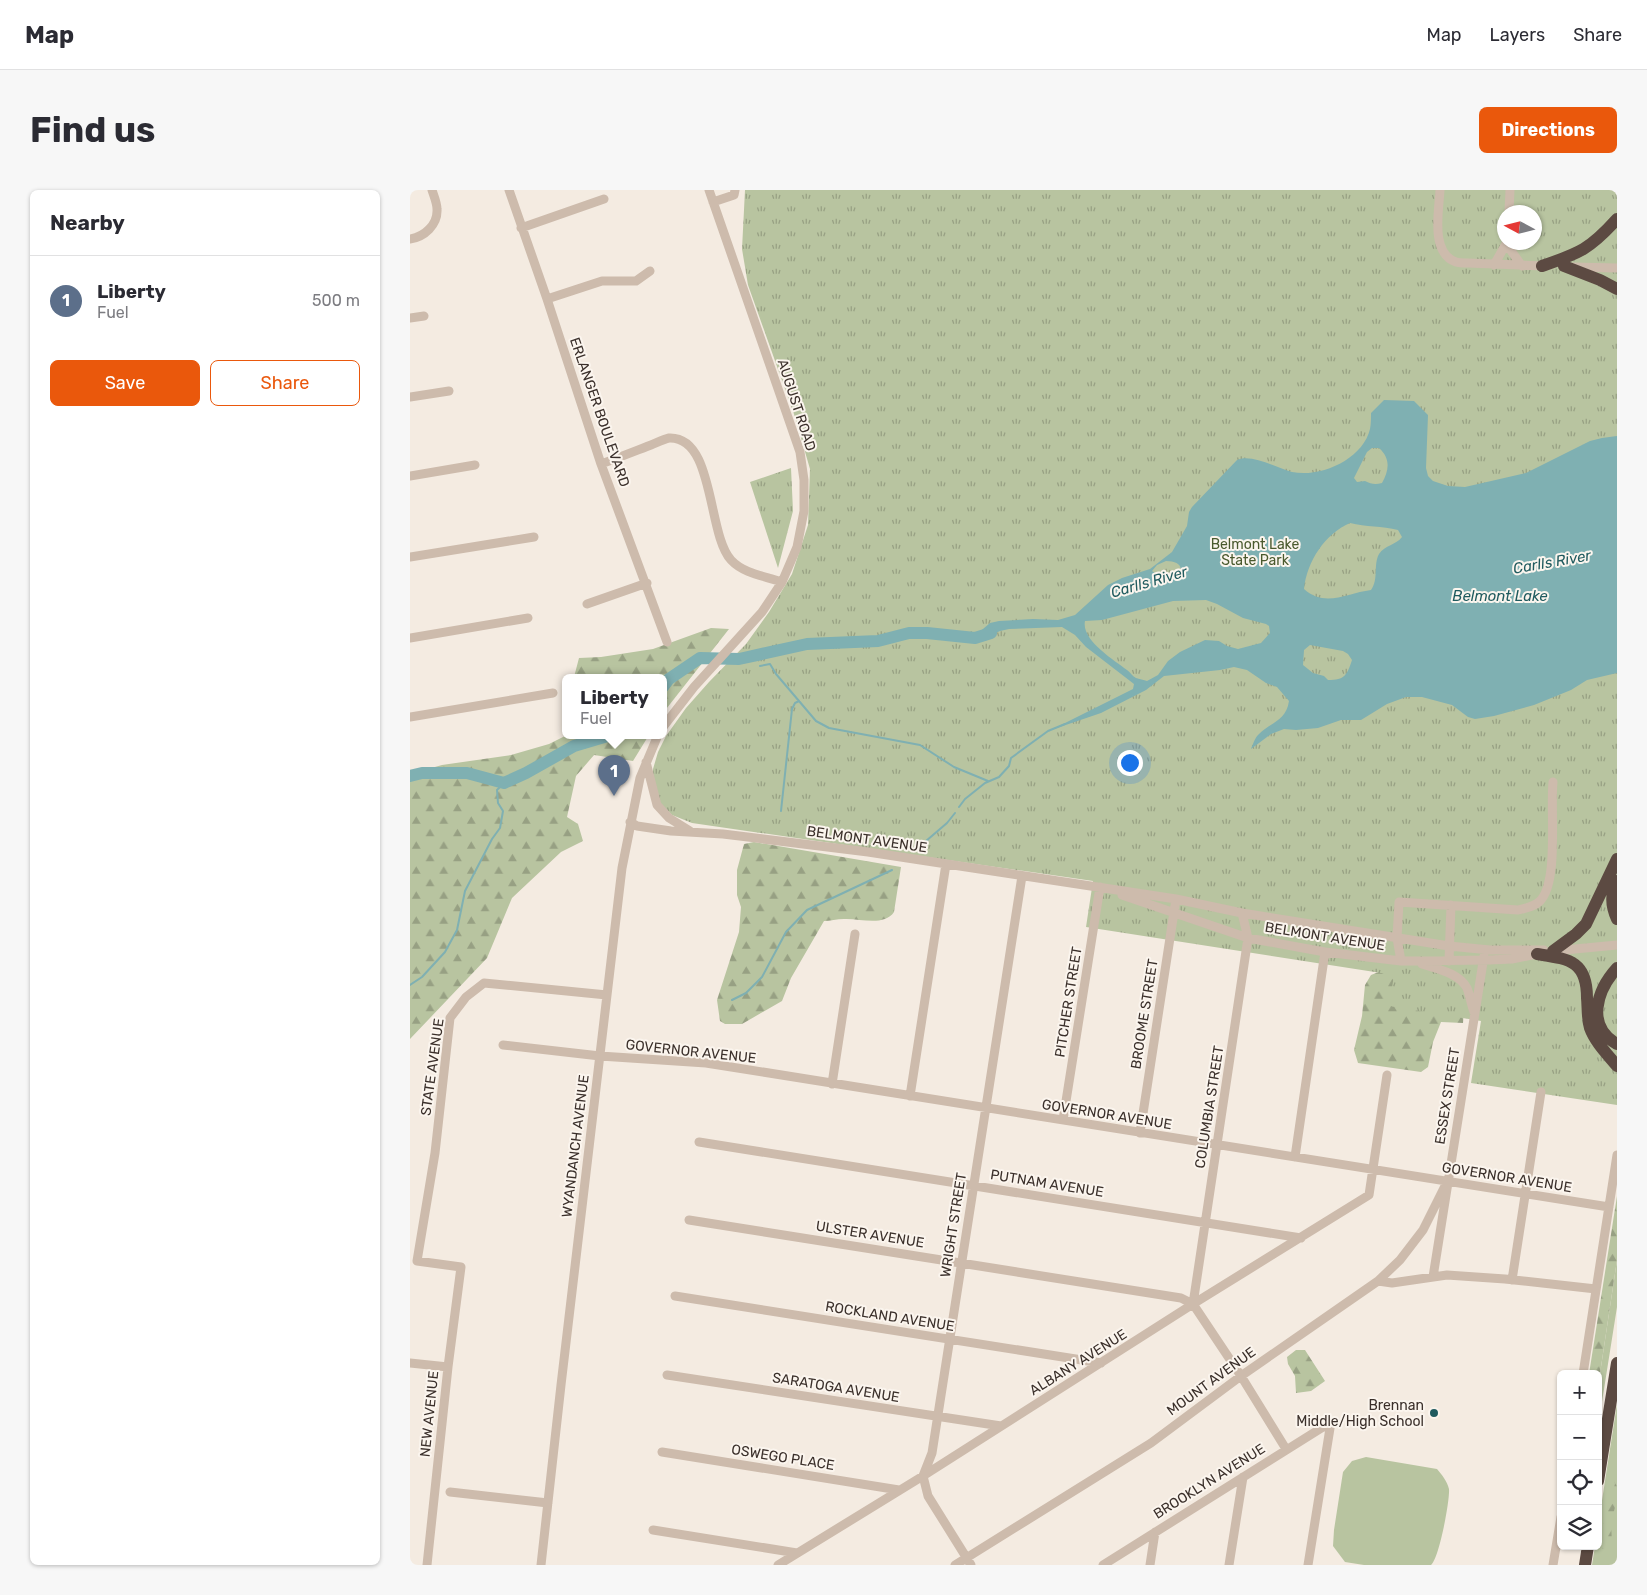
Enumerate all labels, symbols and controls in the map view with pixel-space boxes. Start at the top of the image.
text: Map [25,21,74,49]
text: Map [1427,24,1462,46]
text: Layers [1490,24,1545,46]
text: Share [1573,24,1622,46]
button: Directions [1479,107,1617,153]
text: Find us [30,109,155,151]
north arrow [1497,205,1542,250]
text: Nearby [50,210,125,235]
text: Liberty [97,280,166,303]
text: 1 [62,291,70,310]
text: 500 m [312,291,360,310]
text: Fuel [97,303,129,322]
street label: ERLANGER BOULEVARD [566,335,633,489]
street label: AUGUST ROAD [774,357,819,453]
button: Save [50,360,200,406]
button: Share [210,360,360,406]
park label: Belmont Lake State Park [1211,536,1300,569]
water label: Carlls River [1512,546,1594,578]
water label: Carlls River [1109,562,1191,602]
water label: Belmont Lake [1452,587,1548,605]
popup [562,674,667,739]
text: Liberty [580,686,649,709]
text: Fuel [580,709,612,728]
your location [1117,750,1143,776]
pin: 1 [598,755,630,796]
street label: BELMONT AVENUE [806,823,928,856]
street label: BELMONT AVENUE [1264,919,1386,954]
street label: PITCHER STREET [1051,945,1086,1059]
street label: BROOME STREET [1127,958,1162,1070]
street label: STATE AVENUE [417,1017,448,1117]
street label: GOVERNOR AVENUE [625,1036,757,1067]
street label: COLUMBIA STREET [1191,1045,1228,1170]
street label: ESSEX STREET [1431,1047,1464,1146]
street label: WYANDANCH AVENUE [558,1074,593,1218]
street label: GOVERNOR AVENUE [1041,1096,1173,1133]
street label: GOVERNOR AVENUE [1441,1159,1573,1196]
street label: PUTNAM AVENUE [989,1166,1105,1201]
street label: WRIGHT STREET [937,1171,970,1279]
street label: ULSTER AVENUE [815,1218,925,1251]
street label: ROCKLAND AVENUE [824,1298,956,1335]
street label: ALBANY AVENUE [1026,1326,1130,1399]
street label: MOUNT AVENUE [1164,1344,1259,1419]
street label: SARATOGA AVENUE [771,1369,901,1406]
street label: NEW AVENUE [417,1370,442,1458]
map controls [1557,1370,1602,1550]
button: + [1557,1370,1602,1415]
place label: Brennan Middle/High School [1296,1397,1424,1430]
marker: Brennan Middle/High School [1428,1407,1440,1419]
button: − [1557,1415,1602,1460]
street label: BROOKLYN AVENUE [1150,1440,1268,1523]
street label: OSWEGO PLACE [730,1441,836,1474]
button: locate [1557,1460,1602,1505]
button: layers [1557,1505,1602,1550]

